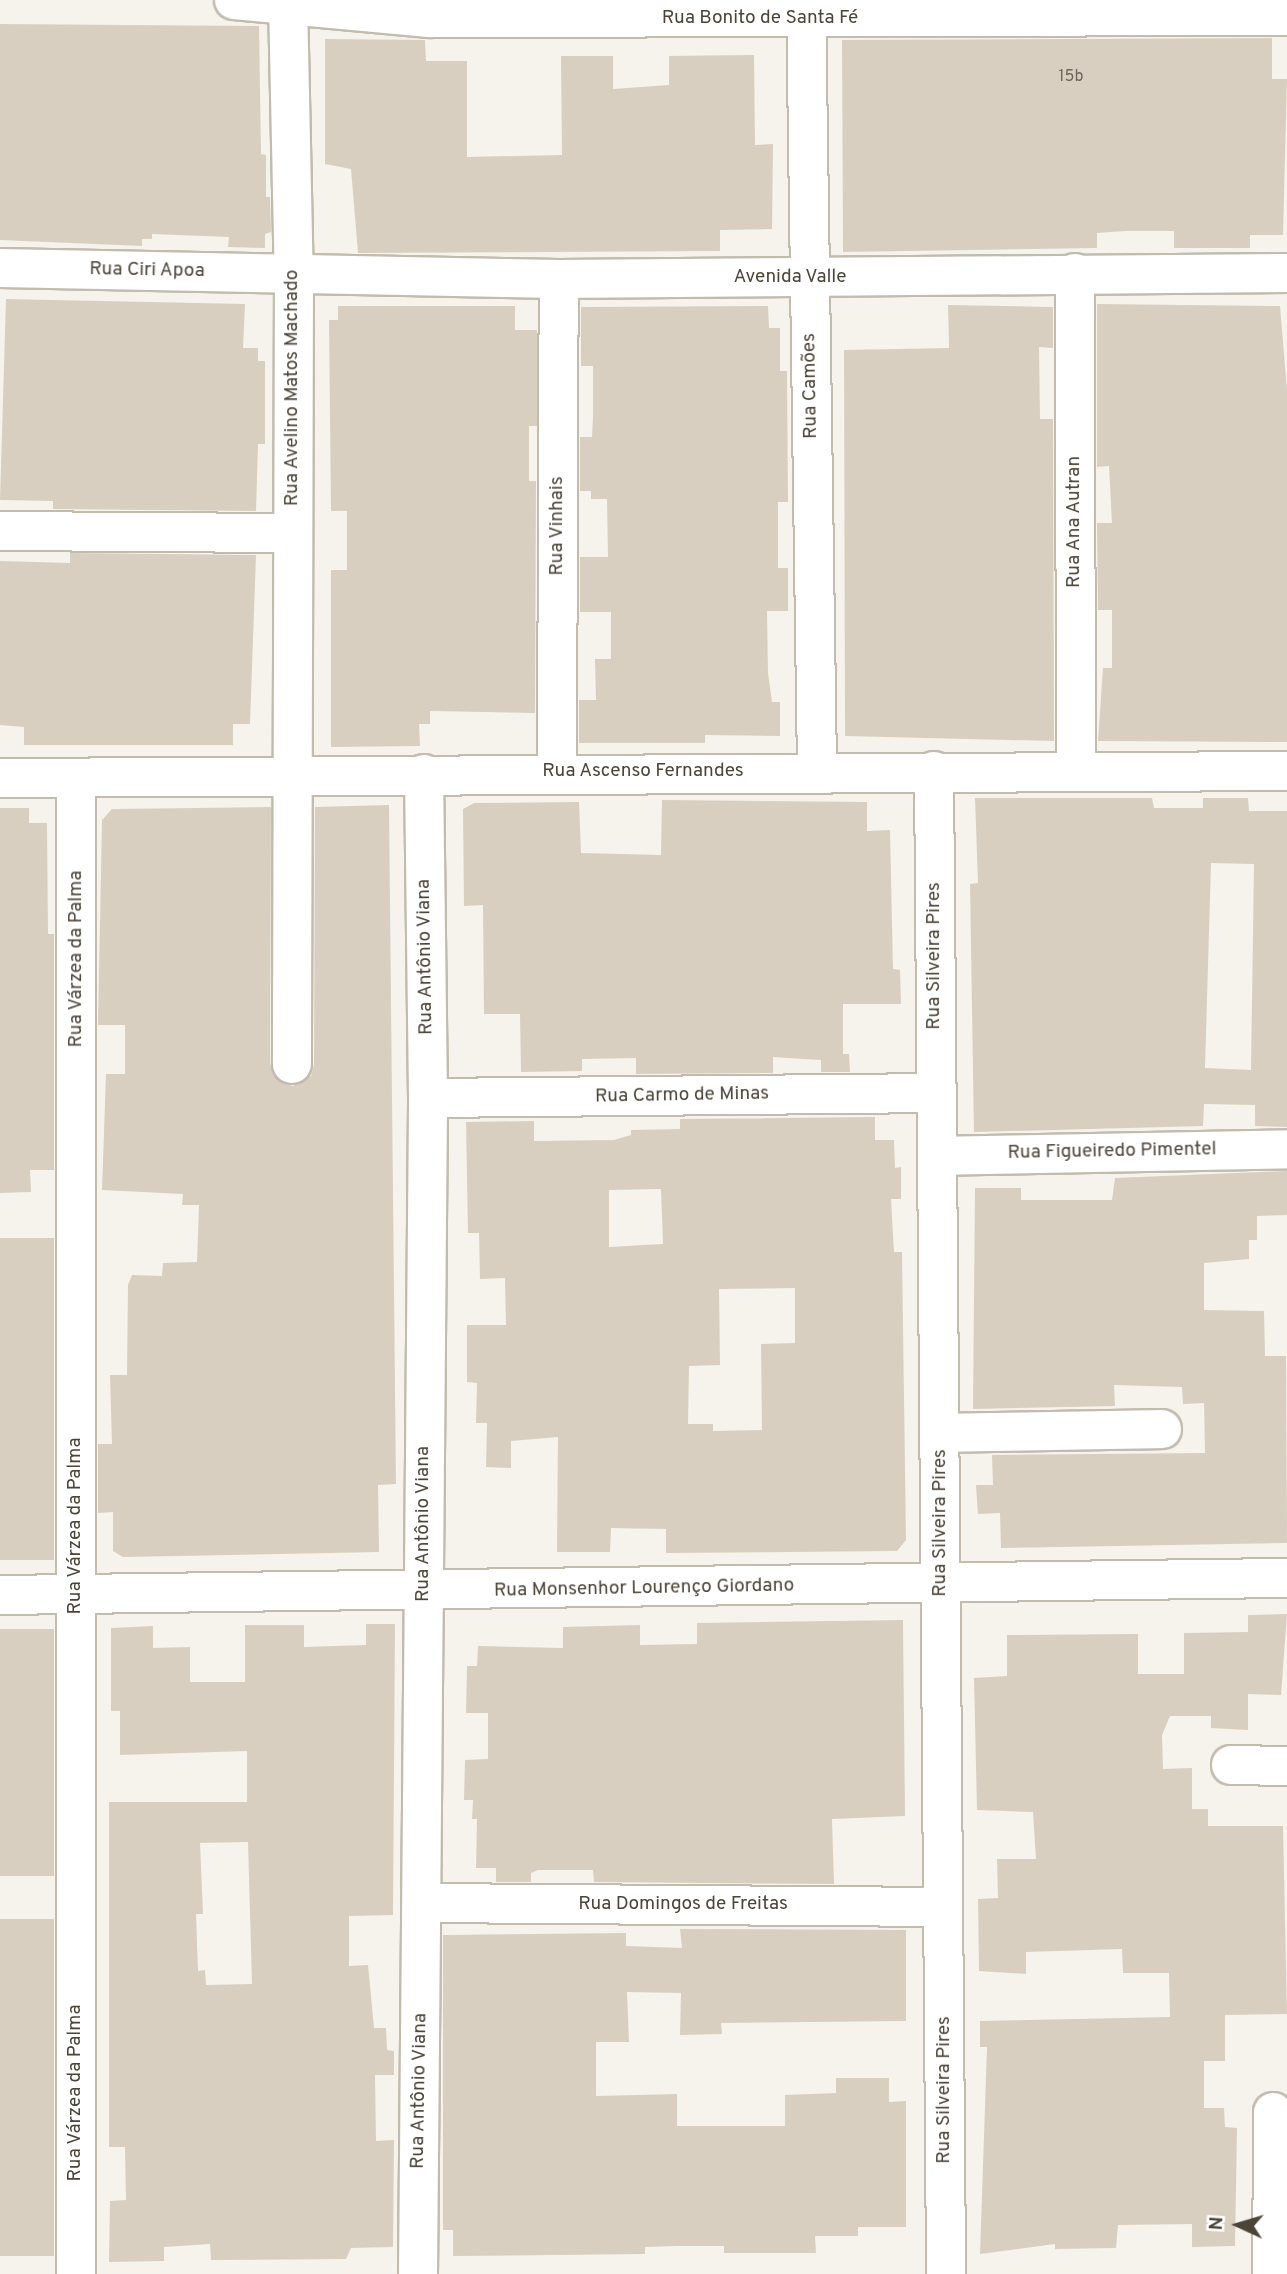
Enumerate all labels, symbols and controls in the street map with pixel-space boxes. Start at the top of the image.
street label: Rua Bonito de Santa Fé [662,8,858,30]
house number: 15b [1059,67,1083,87]
street label: Rua Ciri Apoa [89,259,205,283]
street label: Avenida Valle [733,267,847,289]
street label: Rua Avelino Matos Machado [282,269,304,507]
street label: Rua Camões [799,333,823,439]
street label: Rua Ana Autran [1064,455,1086,589]
street label: Rua Vinhais [547,476,569,576]
street label: Rua Ascenso Fernandes [542,761,744,783]
street label: Rua Várzea da Palma [66,870,88,1048]
street label: Rua Antônio Viana [413,878,439,1036]
street label: Rua Silveira Pires [924,882,946,1030]
street label: Rua Carmo de Minas [595,1083,769,1109]
street label: Rua Figueiredo Pimentel [1007,1139,1217,1165]
street label: Rua Várzea da Palma [65,1437,87,1615]
street label: Rua Antônio Viana [413,1445,435,1603]
street label: Rua Silveira Pires [930,1449,952,1597]
street label: Rua Monsenhor Lourenço Giordano [494,1575,794,1603]
street label: Rua Domingos de Freitas [578,1894,788,1916]
street label: Rua Várzea da Palma [65,2004,87,2182]
street label: Rua Antônio Viana [407,2012,433,2170]
street label: Rua Silveira Pires [934,2016,956,2164]
north arrow [1203,2190,1273,2260]
text: N [1205,2216,1229,2231]

